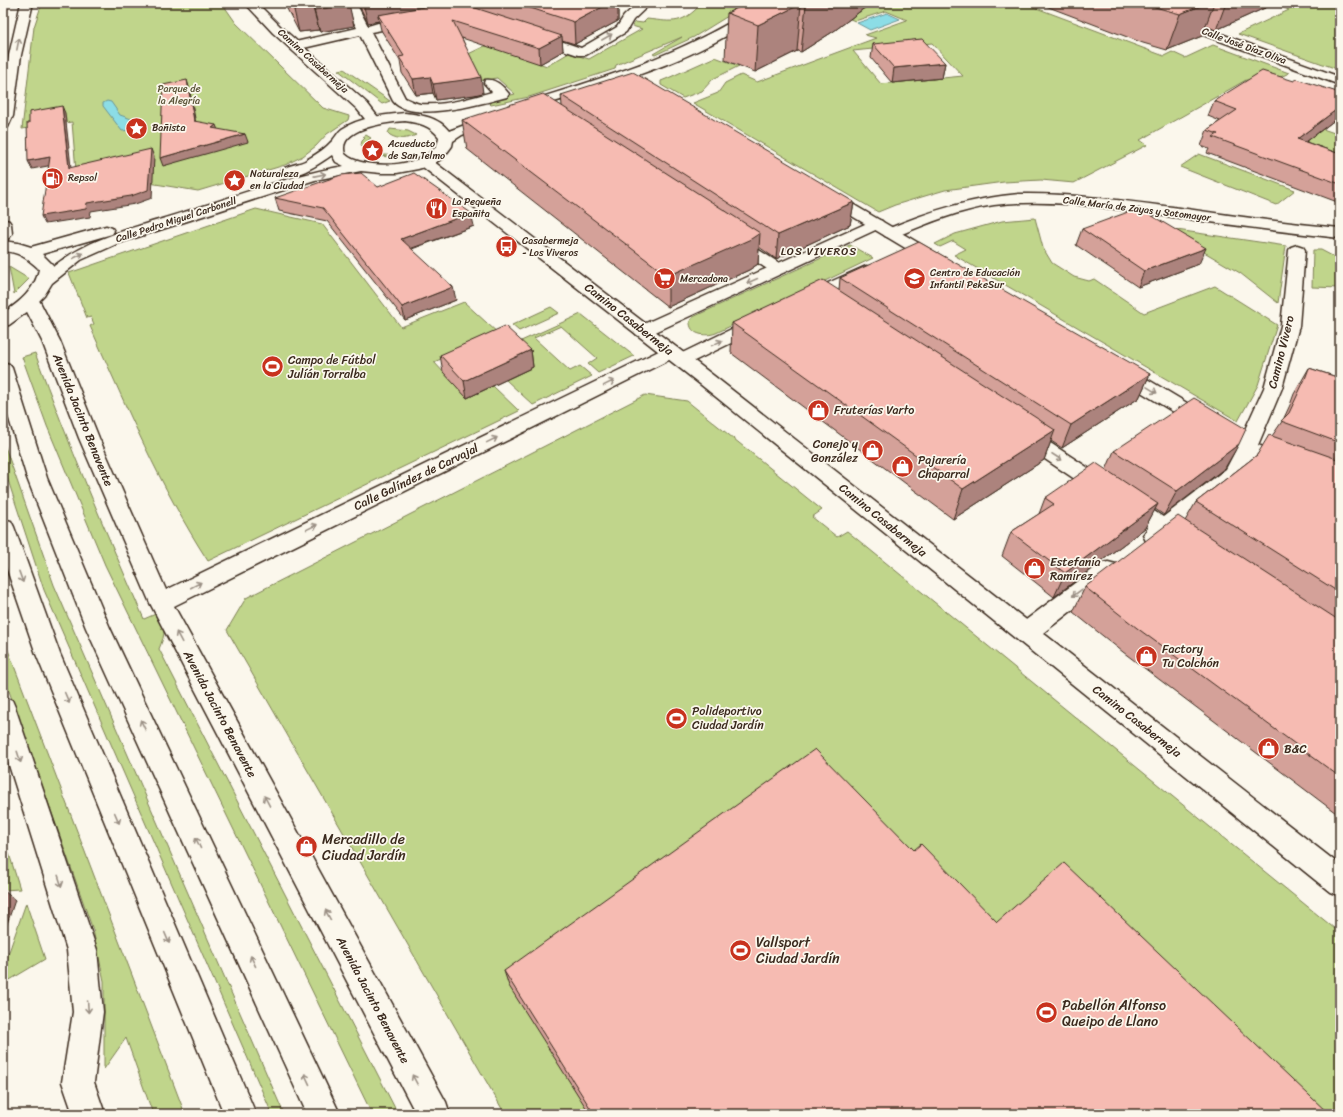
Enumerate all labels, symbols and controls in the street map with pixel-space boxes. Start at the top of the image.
street label: Calle José Díaz Oliva [1199,22,1289,70]
street label: Camino Casabermeja [273,24,353,99]
one-way arrow [601,33,613,40]
one-way arrow [14,38,22,51]
park label: Parque de la Alegría [157,80,201,110]
place icon: Bañista [124,115,150,141]
place label: Bañista [152,119,185,137]
place label: Acueducto de San Telmo [387,135,445,165]
place icon: Acueducto de San Telmo [359,137,385,163]
fuel station icon: Repsol [40,165,66,191]
place label: Naturaleza en la Ciudad [250,165,304,195]
place icon: Naturaleza en la Ciudad [222,167,248,193]
place label: Repsol [68,169,97,187]
one-way arrow [314,170,327,178]
street label: Calle María de Zayas y Sotomayor [1062,191,1213,227]
street label: Calle Pedro Miguel Carbonell [113,192,240,248]
place label: La Pequeña Españita [452,193,502,223]
restaurant icon: La Pequeña Españita [424,195,450,221]
place label: Casabermeja - Los Viveros [522,232,579,262]
bus stop icon: Casabermeja - Los Viveros [493,234,519,260]
district label: LOS VIVEROS [781,242,857,261]
one-way arrow [72,252,84,259]
place label: Centro de Educación Infantil PekeSur [929,264,1021,294]
supermarket icon: Mercadona [652,266,678,292]
school or university icon: Centro de Educación Infantil PekeSur [902,266,928,292]
place label: Mercadona [680,270,728,288]
street label: Camino Casabermeja [579,277,679,362]
one-way arrow [746,278,758,285]
street label: Camino Vivero [1261,313,1301,391]
one-way arrow [711,339,723,346]
street label: Avenida Jacinto Benavente [46,349,120,490]
place label: Campo de Fútbol Julíán Torralba [287,349,376,385]
sports icon: Campo de Fútbol Julíán Torralba [260,354,286,380]
one-way arrow [602,378,614,386]
one-way arrow [1146,387,1158,395]
shop icon: Fruterías Varto [806,397,832,423]
place label: Fruterías Varto [834,399,914,421]
place label: Conejo y González [811,433,859,469]
one-way arrow [486,436,498,443]
street label: Calle Galíndez de Carvajal [350,437,483,517]
shop icon: Conejo y González [860,438,886,464]
place label: Pajarería Chaparral [918,449,970,485]
one-way arrow [1051,453,1062,461]
shop icon: Pajarería Chaparral [889,454,915,480]
street label: Camino Casabermeja [834,477,933,563]
one-way arrow [306,523,318,530]
place label: Estefanía Ramírez [1050,551,1101,587]
shop icon: Estefanía Ramírez [1021,556,1047,582]
one-way arrow [17,570,25,582]
one-way arrow [189,580,201,588]
one-way arrow [1072,589,1083,598]
one-way arrow [175,631,182,643]
place label: Factory Tu Colchón [1162,638,1220,674]
shop icon: Factory Tu Colchón [1134,643,1160,669]
street label: Avenida Jacinto Benavente [177,645,263,782]
street label: Camino Casabermeja [1087,679,1187,764]
one-way arrow [64,692,71,704]
place label: Polideportivo Ciudad Jardín [692,700,764,736]
sports icon: Polideportivo Ciudad Jardín [664,705,690,731]
one-way arrow [139,719,146,731]
shop icon: B&C [1255,736,1281,762]
place label: B&C [1284,738,1307,760]
one-way arrow [16,751,24,763]
one-way arrow [262,795,270,807]
one-way arrow [113,812,121,824]
place label: Mercadillo de Ciudad Jardín [322,827,406,868]
shop icon: Mercadillo de Ciudad Jardín [293,834,319,860]
one-way arrow [194,837,201,849]
one-way arrow [56,874,64,886]
one-way arrow [324,910,331,922]
place label: Vallsport Ciudad Jardín [756,930,840,971]
street label: Avenida Jacinto Benavente [330,931,416,1068]
one-way arrow [163,932,171,944]
sports icon: Vallsport Ciudad Jardín [728,937,754,963]
one-way arrow [249,955,256,967]
place label: Pabellón Alfonso Queipo de Llano [1062,993,1166,1034]
one-way arrow [84,1000,91,1013]
sports icon: Pabellón Alfonso Queipo de Llano [1033,1000,1059,1026]
one-way arrow [303,1073,310,1085]
one-way arrow [411,1074,419,1086]

